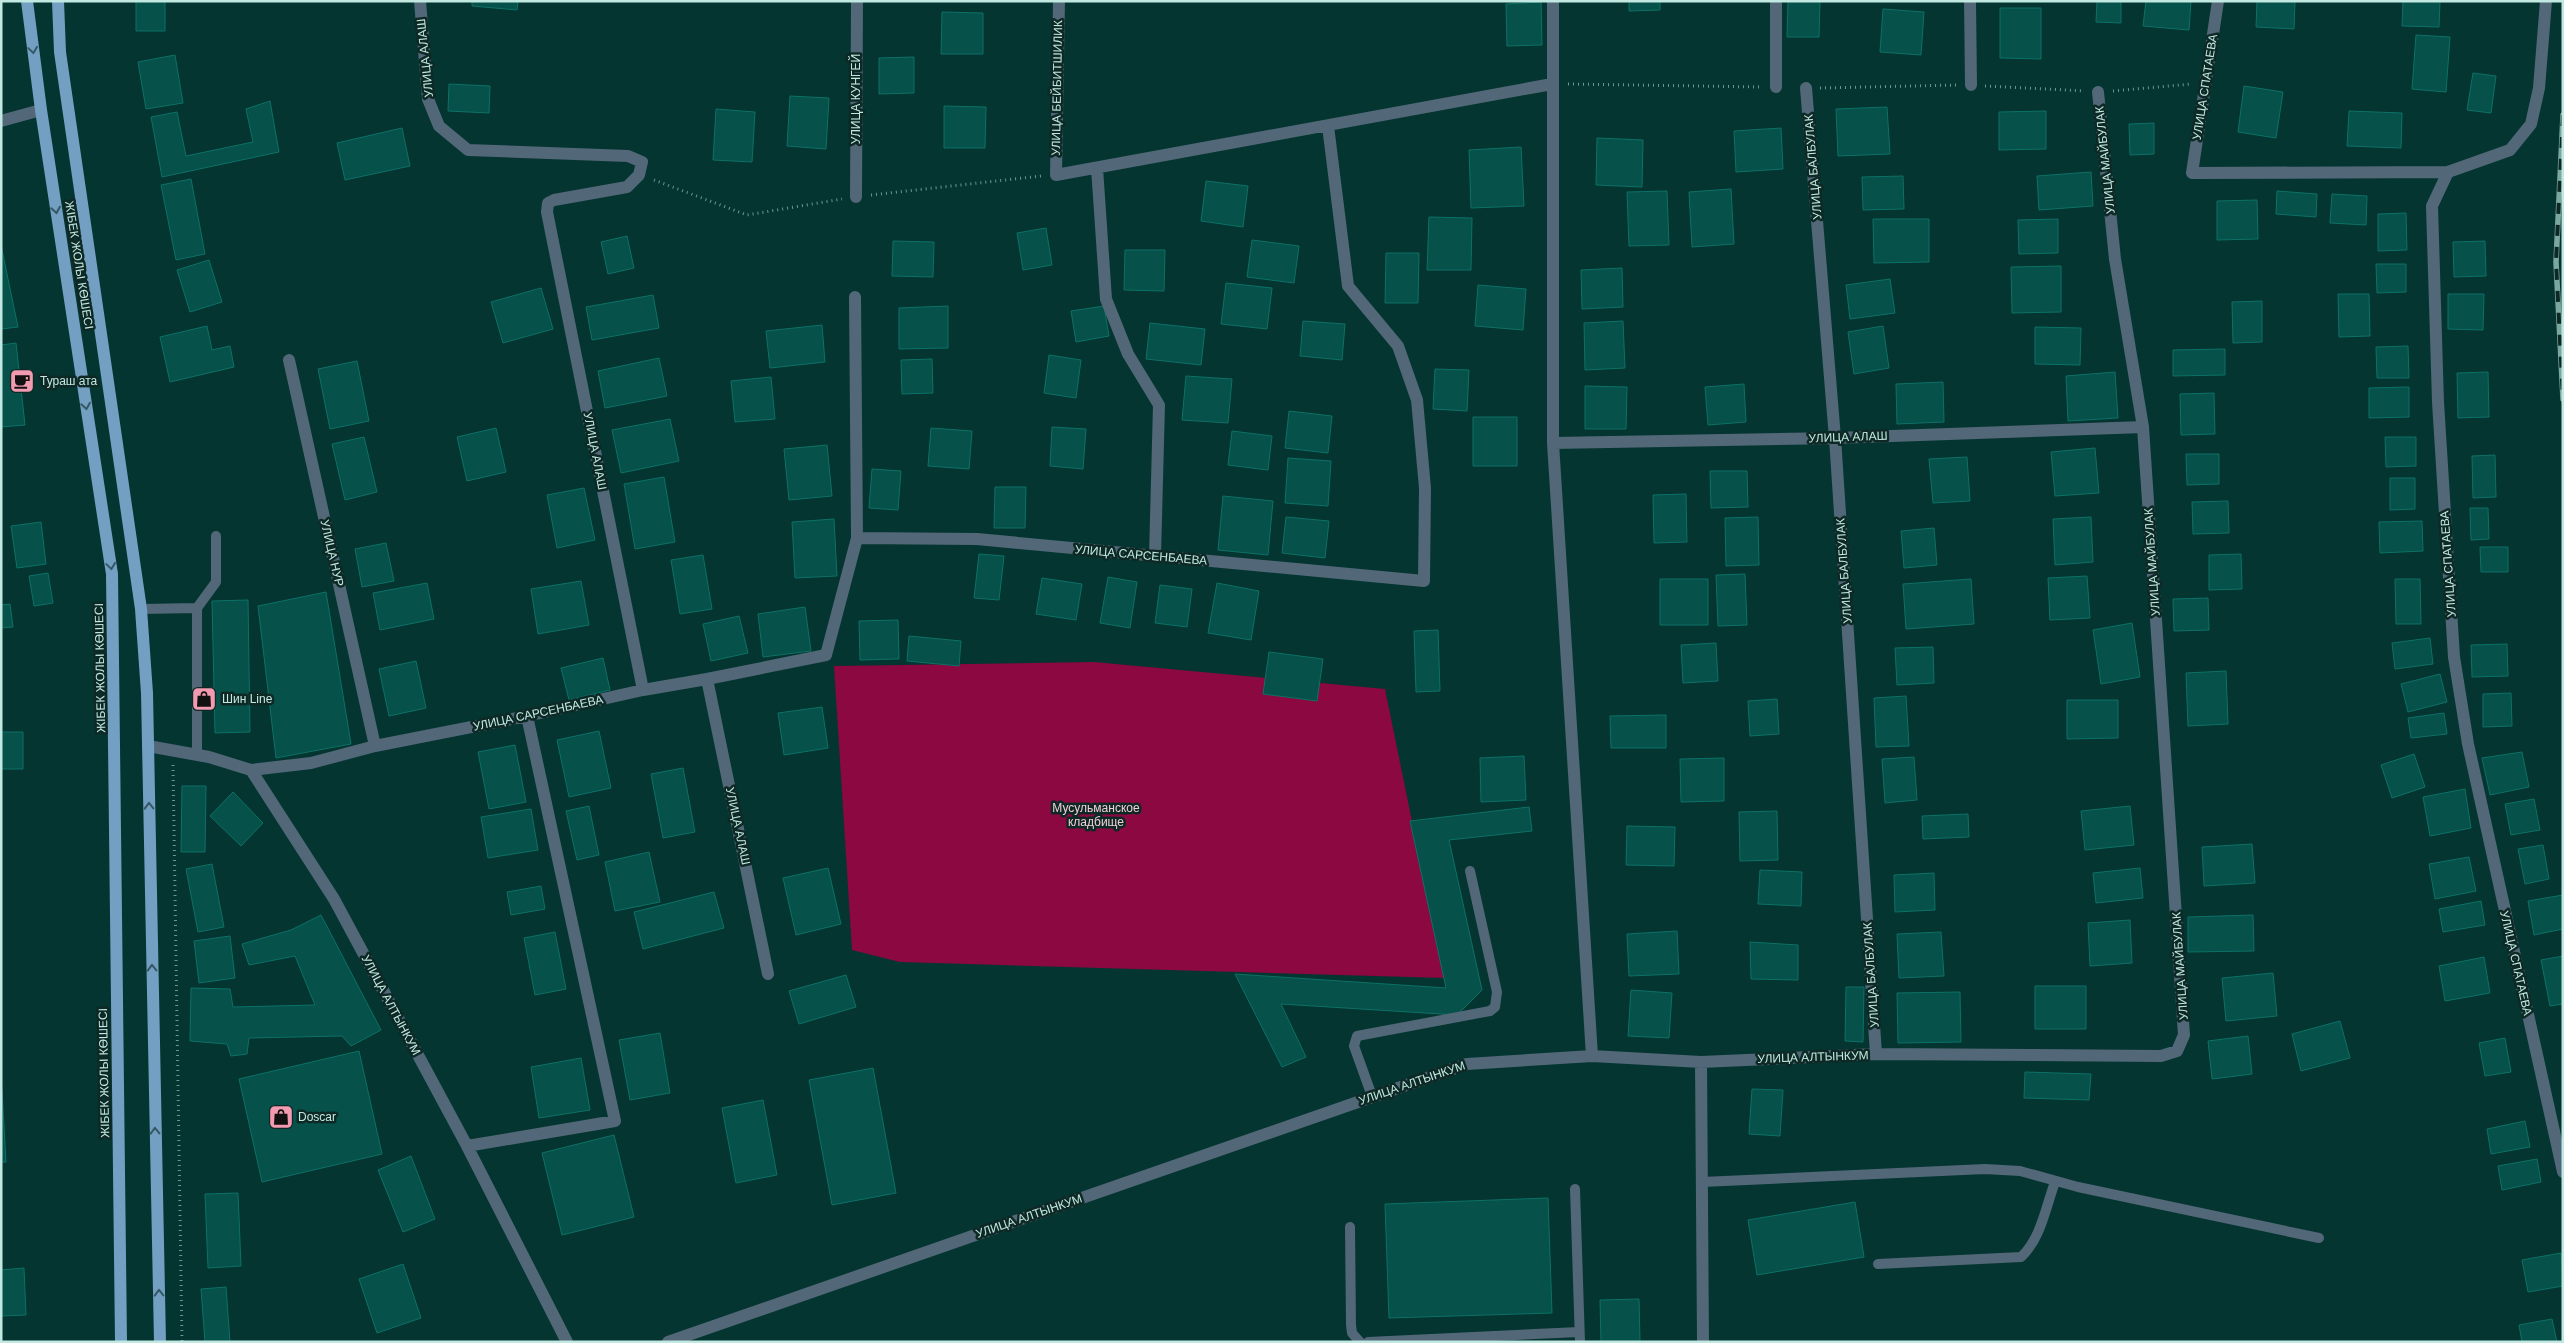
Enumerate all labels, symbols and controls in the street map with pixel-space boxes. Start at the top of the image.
street label: УЛИЦА АЛАШ [414,18,436,98]
street label: УЛИЦА БЕЙБИТШИЛИК [1048,20,1065,156]
street label: УЛИЦА СПАТАЕВА [2190,33,2220,141]
one-way arrow [27,46,38,54]
street label: УЛИЦА КУНГЕЙ [848,54,863,144]
street label: УЛИЦА МАЙБУЛАК [2091,105,2118,215]
street label: УЛИЦА БАЛБУЛАК [1801,114,1825,220]
street label: ЖІБЕК ЖОЛЫ КӨШЕСІ [62,200,96,330]
one-way arrow [51,206,61,215]
cafe icon: Тураш ата [9,368,35,394]
place label: Тураш ата [40,374,98,388]
one-way arrow [81,401,91,410]
street label: УЛИЦА АЛАШ [581,411,609,491]
street label: УЛИЦА АЛАШ [1808,429,1888,445]
street label: УЛИЦА МАЙБУЛАК [2140,508,2163,617]
street label: УЛИЦА СПАТАЕВА [2437,510,2459,618]
street label: УЛИЦА НУР [318,518,346,588]
street label: УЛИЦА БАЛБУЛАК [1833,518,1855,624]
street label: УЛИЦА САРСЕНБАЕВА [1074,542,1208,568]
one-way arrow [105,563,116,571]
street label: ЖІБЕК ЖОЛЫ КӨШЕСІ [92,603,108,733]
shop icon: Шин Line [191,686,217,712]
place label: Шин Line [222,692,273,706]
street label: УЛИЦА САРСЕНБАЕВА [472,692,604,734]
street label: УЛИЦА АЛАШ [723,786,753,866]
one-way arrow [144,801,154,809]
park label: Мусульманское кладбище [1052,801,1140,829]
street label: УЛИЦА СПАТАЕВА [2497,909,2535,1017]
street label: УЛИЦА МАЙБУЛАК [2168,912,2191,1021]
street label: УЛИЦА БАЛБУЛАК [1860,922,1882,1028]
street label: УЛИЦА АЛТЫНКУМ [359,953,423,1057]
one-way arrow [147,964,157,972]
street label: ЖІБЕК ЖОЛЫ КӨШЕСІ [96,1008,112,1138]
street label: УЛИЦА АЛТЫНКУМ [1757,1048,1869,1066]
street label: УЛИЦА АЛТЫНКУМ [1357,1058,1467,1108]
shop icon: Doscar [268,1104,294,1130]
place label: Doscar [298,1110,336,1124]
one-way arrow [150,1126,161,1134]
street label: УЛИЦА АЛТЫНКУМ [974,1191,1084,1241]
one-way arrow [154,1289,164,1296]

